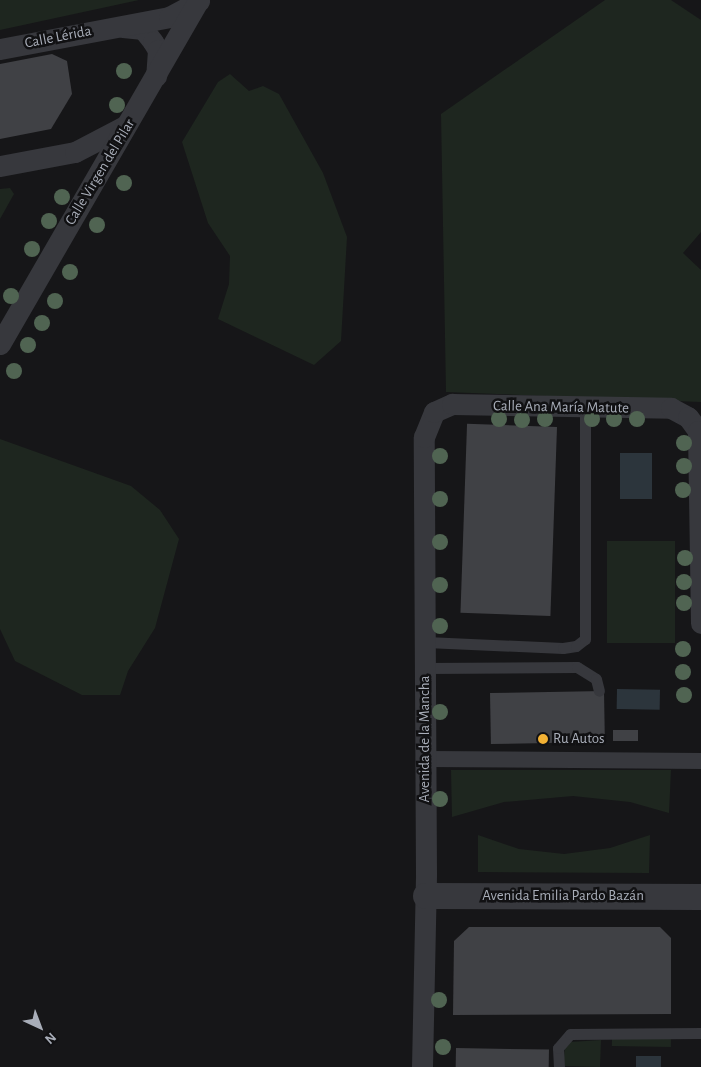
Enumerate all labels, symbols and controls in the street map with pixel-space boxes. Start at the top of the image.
street label: Calle Lérida [23,22,93,52]
street label: Calle Virgen del Pilar [61,116,139,228]
street label: Calle Ana María Matute [493,397,629,417]
street label: Avenida de la Mancha [416,676,434,802]
place label: Ru Autos [553,730,605,748]
marker: Ru Autos [537,733,549,745]
street label: Avenida Emilia Pardo Bazán [482,887,644,905]
north arrow [15,1002,65,1052]
text: N [42,1030,59,1046]

